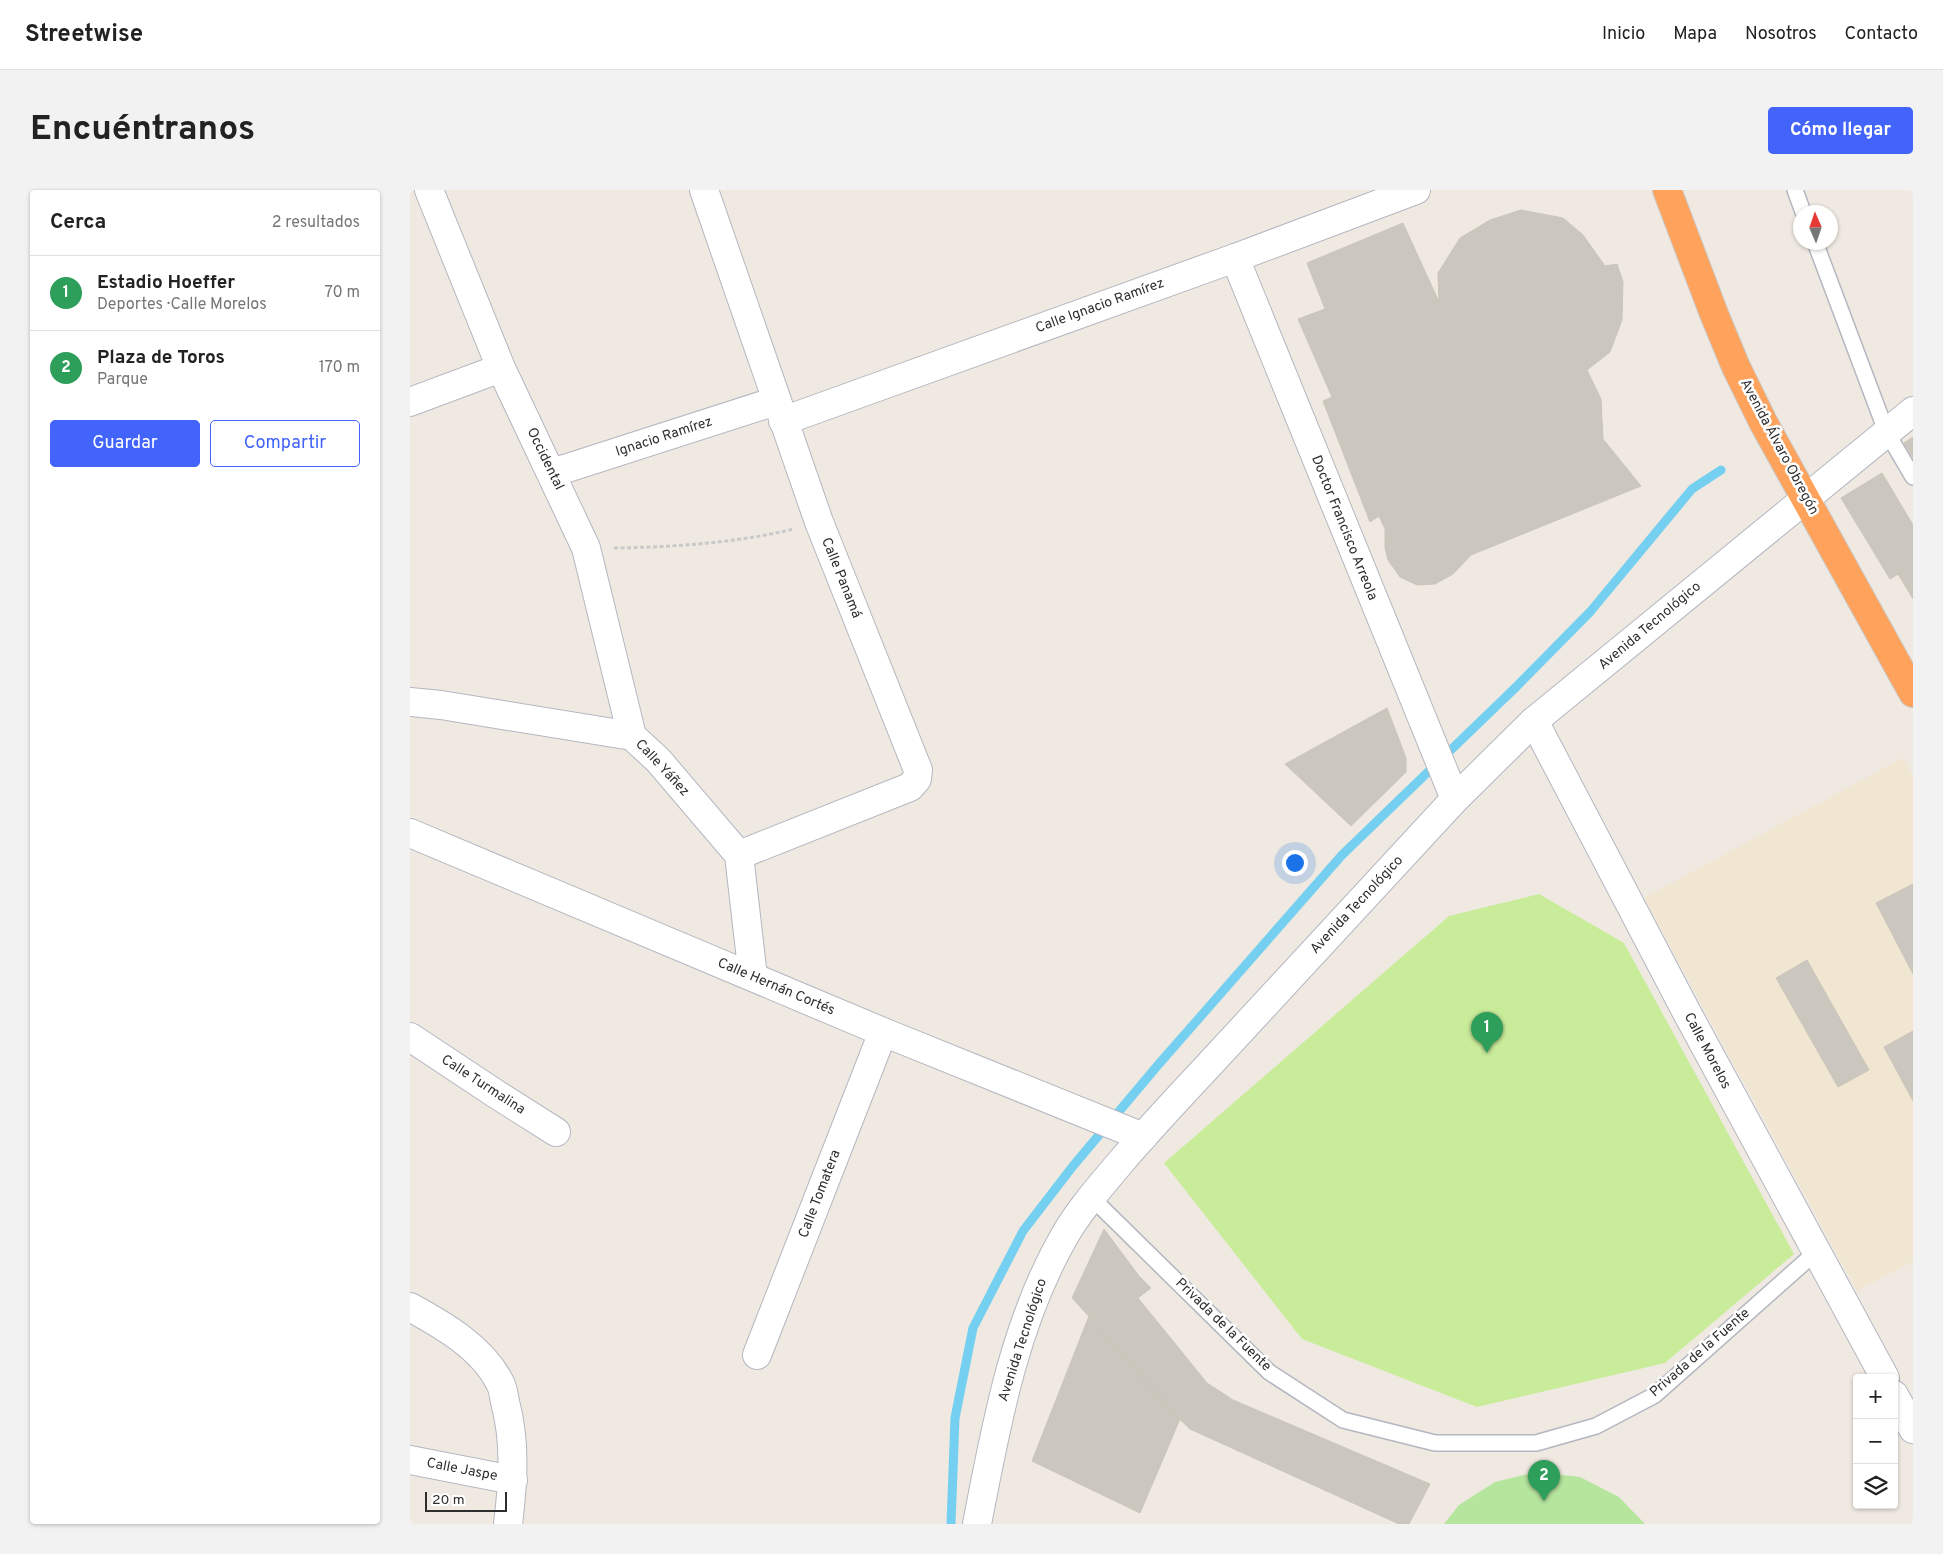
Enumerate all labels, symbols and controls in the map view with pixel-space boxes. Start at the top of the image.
text: Streetwise [25,20,143,50]
text: Inicio [1602,23,1645,46]
text: Mapa [1673,23,1717,46]
text: Nosotros [1745,23,1817,46]
text: Contacto [1845,23,1918,46]
button: Cómo llegar [1768,107,1913,154]
text: Encuéntranos [30,108,255,152]
north arrow [1793,205,1838,250]
text: Cerca [50,209,106,236]
text: 2 resultados [272,213,360,233]
text: Estadio Hoeffer [97,271,235,295]
street label: Calle Ignacio Ramírez [1033,275,1167,337]
text: 1 [63,283,69,303]
text: 70 m [325,283,360,303]
text: Deportes · Calle Morelos [97,295,267,315]
text: Plaza de Toros [97,346,225,370]
text: 2 [61,358,71,378]
text: 170 m [319,358,360,378]
text: Parque [97,370,148,390]
street label: Avenida Álvaro Obregón [1736,376,1823,518]
street label: Ignacio Ramírez [613,413,715,461]
button: Guardar [50,420,200,467]
button: Compartir [210,420,360,467]
street label: Occidental [523,425,567,493]
street label: Doctor Francisco Arreola [1307,453,1381,603]
street label: Calle Panamá [817,535,865,621]
street label: Avenida Tecnológico [1595,578,1705,674]
street label: Calle Yáñez [631,736,693,800]
your location [1282,850,1308,876]
street label: Avenida Tecnológico [1307,852,1407,958]
street label: Calle Hernán Cortés [715,955,837,1019]
street label: Calle Morelos [1680,1010,1734,1092]
pin: 1 [1471,1012,1503,1053]
street label: Calle Turmalina [438,1052,528,1118]
street label: Calle Tomatera [795,1147,845,1241]
street label: Privada de la Fuente [1171,1275,1275,1375]
street label: Avenida Tecnológico [995,1276,1051,1404]
street label: Privada de la Fuente [1647,1305,1753,1401]
map controls [1853,1374,1898,1509]
button: + [1853,1374,1898,1419]
button: − [1853,1419,1898,1464]
street label: Calle Jaspe [425,1455,499,1485]
pin: 2 [1528,1460,1560,1501]
button: layers [1853,1464,1898,1509]
scale bar [425,1489,508,1512]
text: 20 m [432,1492,465,1509]

